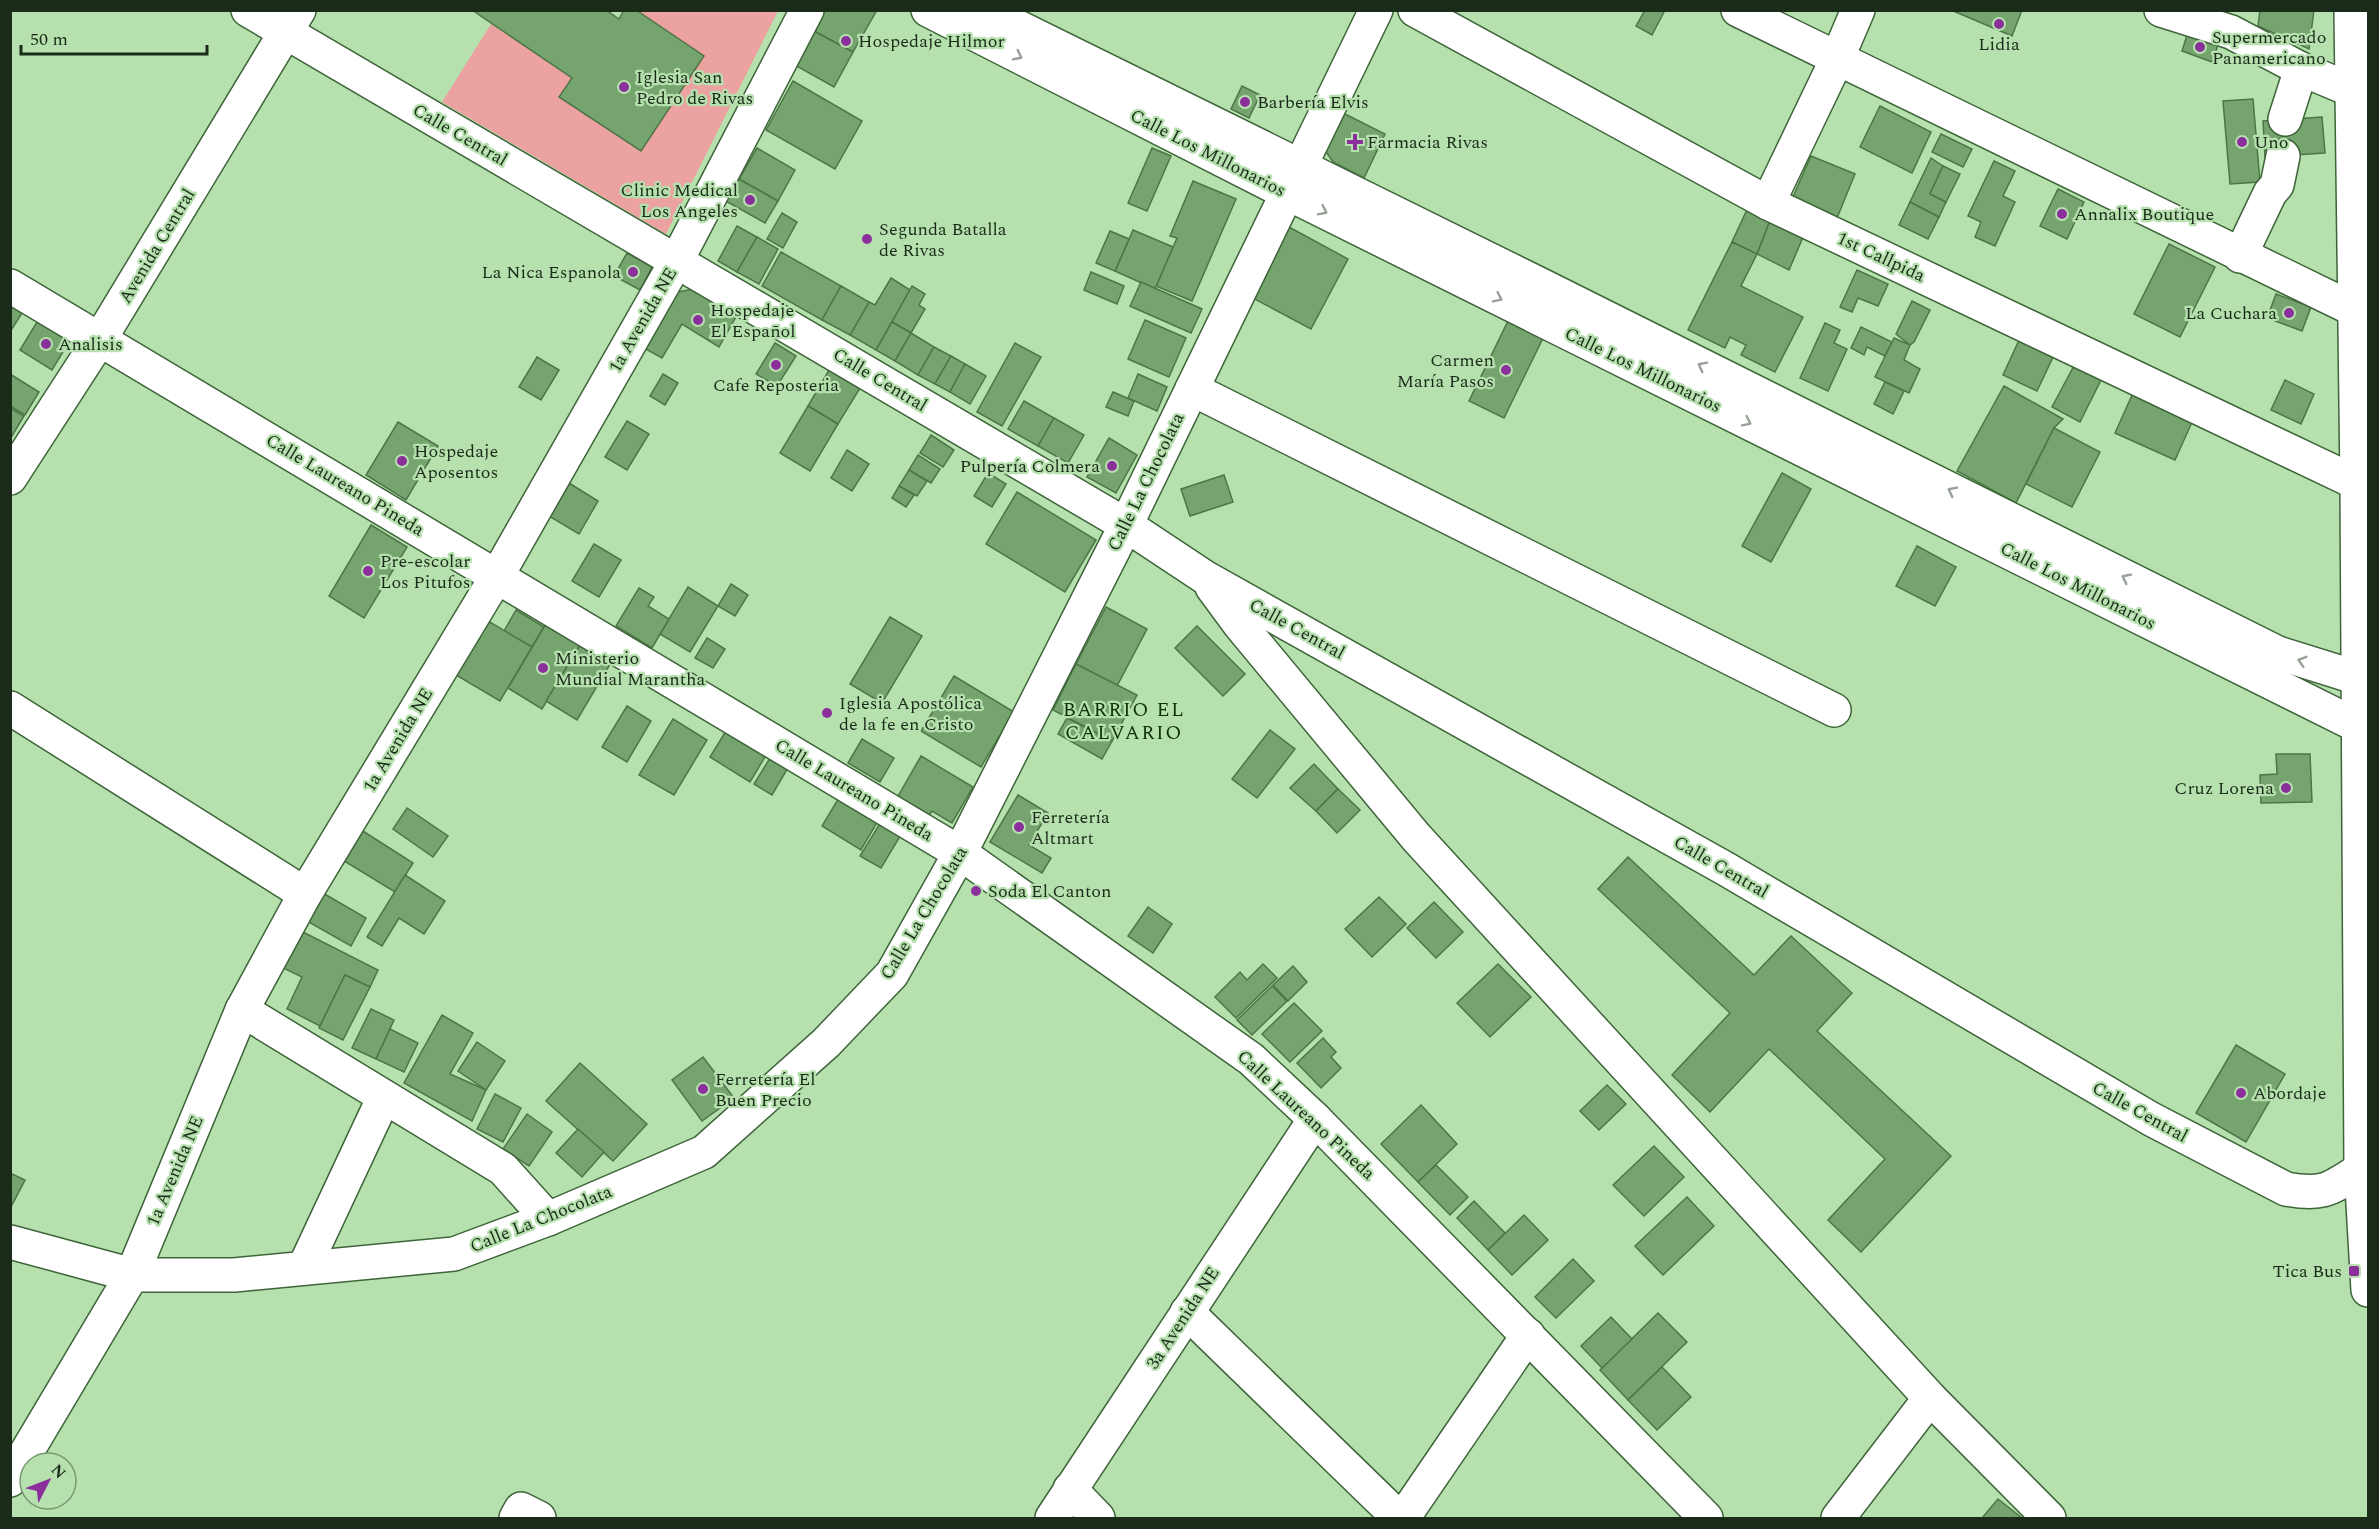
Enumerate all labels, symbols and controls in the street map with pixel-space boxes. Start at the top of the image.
marker: Lidia [1992,17,2006,31]
scale bar [21,18,207,56]
place label: Supermercado Panamericano [2212,24,2326,72]
text: 50 m [30,26,68,53]
place label: Hospedaje Hilmor [858,28,1005,55]
place label: Lidia [1978,31,2020,58]
marker: Hospedaje Hilmor [839,34,853,48]
marker: Supermercado Panamericano [2193,40,2207,54]
one-way arrow [1012,49,1022,60]
place label: Iglesia San Pedro de Rivas [636,64,753,112]
marker: Iglesia San Pedro de Rivas [617,80,631,94]
place label: Barbería Elvis [1257,89,1369,116]
marker: Barbería Elvis [1238,95,1252,109]
street label: Calle Central [407,97,513,173]
street label: Calle Los Millonarios [1125,102,1291,204]
place label: Farmacia Rivas [1367,129,1488,156]
place label: Uno [2254,129,2288,156]
marker: Farmacia Rivas [1348,135,1362,149]
marker: Uno [2235,135,2249,149]
place label: Clinic Medical Los Angeles [621,177,738,225]
street label: Avenida Central [112,183,202,309]
marker: Clinic Medical Los Angeles [743,193,757,207]
place label: Annalix Boutique [2074,201,2214,228]
one-way arrow [1317,204,1327,215]
marker: Annalix Boutique [2055,207,2069,221]
place label: Segunda Batalla de Rivas [879,216,1007,264]
street label: 1st Callpida [1832,225,1930,289]
marker: Segunda Batalla de Rivas [860,232,874,246]
place label: La Nica Espanola [481,259,621,286]
street label: 1a Avenida NE [602,262,684,378]
marker: La Nica Espanola [626,265,640,279]
one-way arrow [1491,290,1502,302]
place label: Hospedaje El Español [710,297,796,345]
place label: La Cuchara [2185,300,2277,327]
marker: La Cuchara [2282,306,2296,320]
marker: Hospedaje El Español [691,313,705,327]
street label: Calle Los Millonarios [1560,320,1726,420]
place label: Analisis [58,331,123,358]
marker: Analisis [39,337,53,351]
street label: Calle Central [828,341,932,419]
place label: Carmen María Pasos [1397,347,1494,395]
marker: Cafe Reposteria [769,358,783,372]
one-way arrow [1698,362,1709,373]
marker: Carmen María Pasos [1499,363,1513,377]
place label: Cafe Reposteria [713,372,839,399]
street label: Calle La Chocolata [1101,408,1191,556]
one-way arrow [1741,415,1752,426]
street label: Calle Laureano Pineda [261,427,429,543]
place label: Hospedaje Aposentos [414,438,498,486]
place label: Pulpería Colmera [960,453,1100,480]
marker: Hospedaje Aposentos [395,454,409,468]
marker: Pulpería Colmera [1105,459,1119,473]
one-way arrow [1947,486,1958,498]
street label: Calle Los Millonarios [1995,535,2161,637]
place label: Pre-escolar Los Pitufos [380,548,471,596]
marker: Pre-escolar Los Pitufos [361,564,375,578]
one-way arrow [2122,573,2133,585]
street label: Calle Central [1244,592,1350,666]
place label: Ministerio Mundial Marantha [555,645,705,693]
one-way arrow [2297,656,2308,668]
marker: Ministerio Mundial Marantha [536,661,550,675]
street label: 1a Avenida NE [356,683,440,797]
place label: Iglesia Apostólica de la fe en Cristo [839,690,982,738]
district label: BARRIO EL CALVARIO [1063,695,1185,748]
marker: Iglesia Apostólica de la fe en Cristo [820,706,834,720]
street label: Calle Laureano Pineda [770,732,938,848]
place label: Cruz Lorena [2174,775,2274,802]
marker: Cruz Lorena [2279,781,2293,795]
place label: Ferretería Altmart [1031,804,1110,852]
marker: Ferretería Altmart [1012,820,1026,834]
street label: Calle Central [1668,829,1774,905]
street label: Calle La Chocolata [873,841,975,985]
place label: Soda El Canton [988,878,1112,905]
marker: Soda El Canton [969,884,983,898]
street label: Calle Laureano Pineda [1231,1044,1381,1187]
place label: Ferretería El Buen Precio [715,1066,815,1114]
street label: Calle Central [2087,1075,2193,1149]
place label: Abordaje [2253,1080,2326,1107]
marker: Ferretería El Buen Precio [696,1082,710,1096]
marker: Abordaje [2234,1086,2248,1100]
street label: 1a Avenida NE [140,1112,210,1230]
street label: Calle La Chocolata [466,1178,616,1260]
place label: Tica Bus [2273,1258,2342,1285]
street label: 3a Avenida NE [1140,1261,1226,1375]
marker: Tica Bus [2347,1264,2361,1278]
north arrow [18,1451,78,1511]
text: N [45,1459,72,1485]

